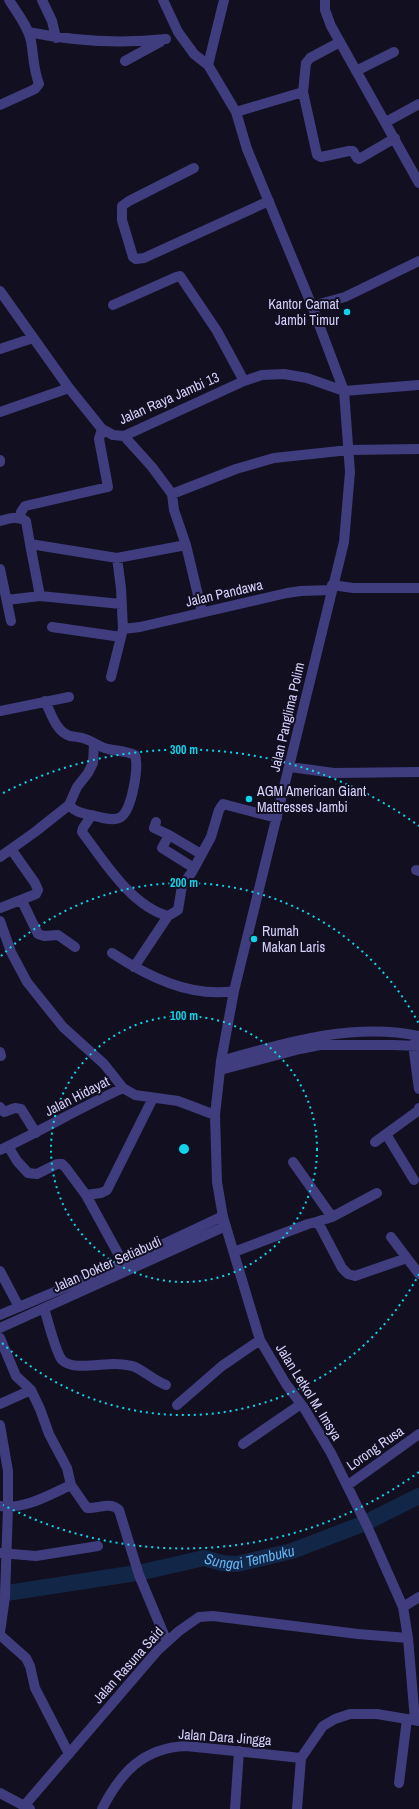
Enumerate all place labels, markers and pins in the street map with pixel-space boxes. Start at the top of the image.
place label: Kantor Camat Jambi Timur [268,295,339,329]
marker: Kantor Camat Jambi Timur [342,307,352,317]
place label: AGM American Giant Mattresses Jambi [256,782,366,816]
marker: AGM American Giant Mattresses Jambi [244,794,254,804]
place label: Rumah Makan Laris [262,922,325,956]
marker: Rumah Makan Laris [249,934,259,944]
centre of rings [177,1142,191,1156]

